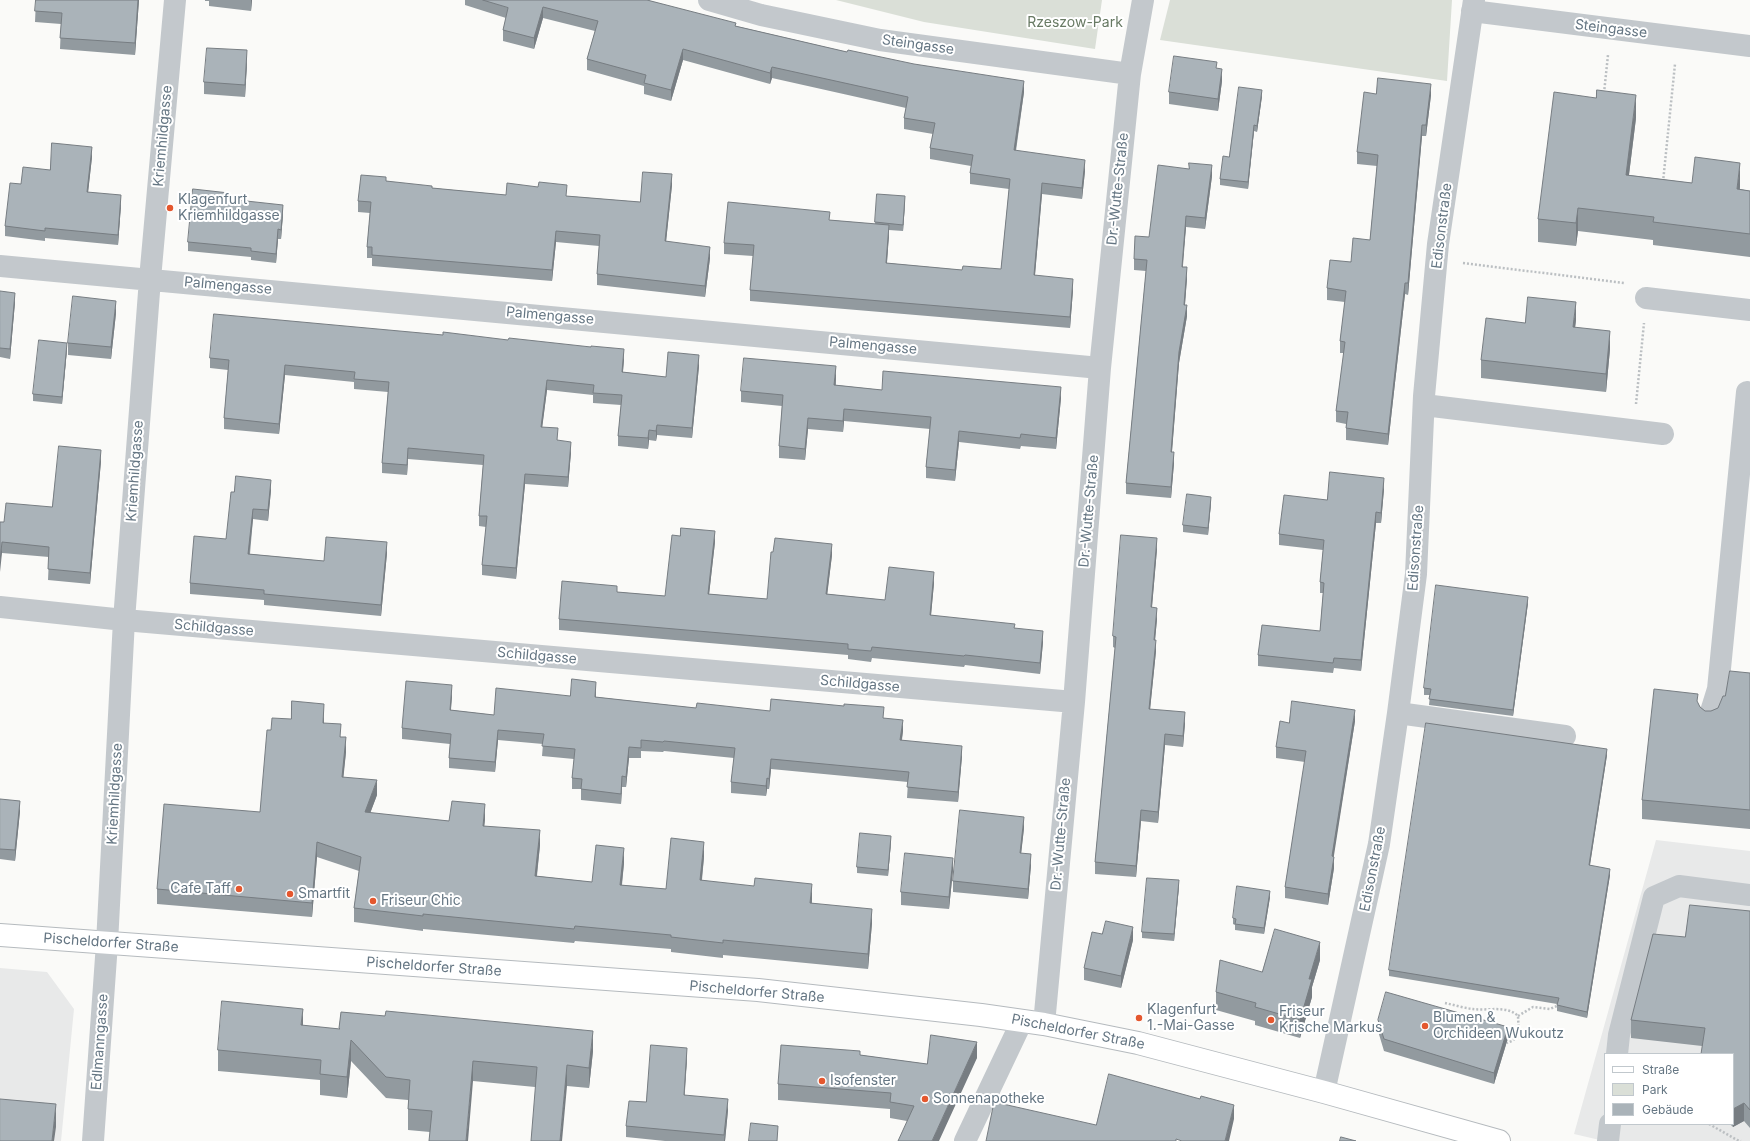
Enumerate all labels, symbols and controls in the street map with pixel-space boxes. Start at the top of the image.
park label: Rzeszow-Park [1027,15,1123,31]
street label: Steingasse [1574,16,1648,42]
street label: Steingasse [881,32,955,58]
street label: Kriemhildgasse [150,85,176,187]
street label: Dr.-Wutte-Straße [1104,132,1132,246]
street label: Edisonstraße [1428,182,1456,270]
place label: Klagenfurt Kriemhildgasse [178,192,280,224]
marker: Klagenfurt Kriemhildgasse [165,203,175,213]
street label: Palmengasse [183,274,273,298]
street label: Palmengasse [505,304,595,328]
street label: Palmengasse [828,334,918,358]
street label: Kriemhildgasse [123,420,147,522]
street label: Dr.-Wutte-Straße [1076,454,1102,568]
street label: Edisonstraße [1405,504,1427,592]
street label: Schildgasse [173,616,255,640]
street label: Schildgasse [496,644,578,668]
street label: Schildgasse [819,672,901,696]
street label: Kriemhildgasse [104,743,126,845]
street label: Dr.-Wutte-Straße [1048,777,1074,891]
street label: Edisonstraße [1357,825,1389,913]
place label: Cafe Taff [170,881,231,897]
marker: Cafe Taff [234,884,244,894]
place label: Smartfit [298,886,350,902]
marker: Smartfit [285,889,295,899]
place label: Friseur Chic [381,893,461,909]
marker: Friseur Chic [368,896,378,906]
street label: Pischeldorfer Straße [43,930,179,956]
street label: Pischeldorfer Straße [366,954,502,980]
street label: Pischeldorfer Straße [689,978,825,1006]
street label: Edlmanngasse [88,993,112,1091]
place label: Klagenfurt 1.-Mai-Gasse [1147,1002,1235,1034]
place label: Friseur Krische Markus [1279,1004,1382,1036]
place label: Blumen & Orchideen Wukoutz [1433,1010,1564,1042]
street label: Pischeldorfer Straße [1010,1011,1146,1053]
marker: Klagenfurt 1.-Mai-Gasse [1134,1013,1144,1023]
marker: Friseur Krische Markus [1266,1015,1276,1025]
marker: Blumen & Orchideen Wukoutz [1420,1021,1430,1031]
legend [1604,1053,1734,1125]
text: Straße [1642,1062,1679,1077]
place label: Isofenster [830,1073,896,1089]
marker: Isofenster [817,1076,827,1086]
text: Park [1642,1082,1668,1097]
place label: Sonnenapotheke [933,1091,1045,1107]
marker: Sonnenapotheke [920,1094,930,1104]
text: Gebäude [1642,1102,1694,1117]

